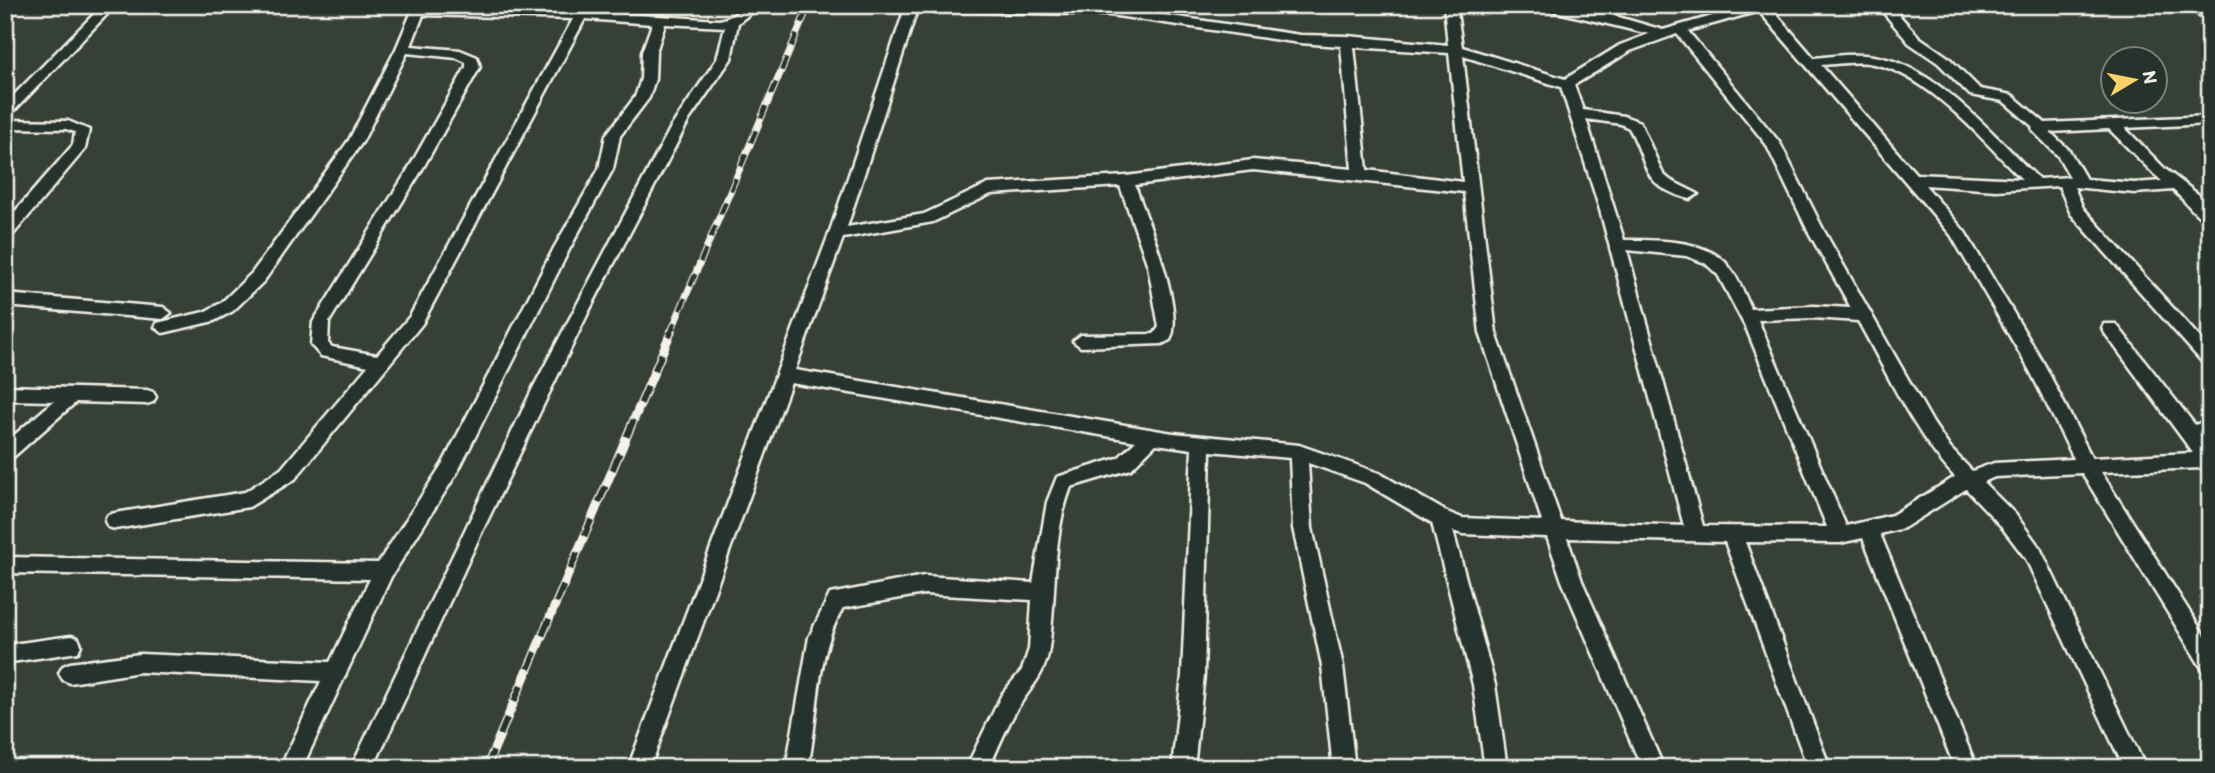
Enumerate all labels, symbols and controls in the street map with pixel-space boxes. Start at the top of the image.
north arrow [2100,46,2170,116]
text: N [2138,69,2163,85]

